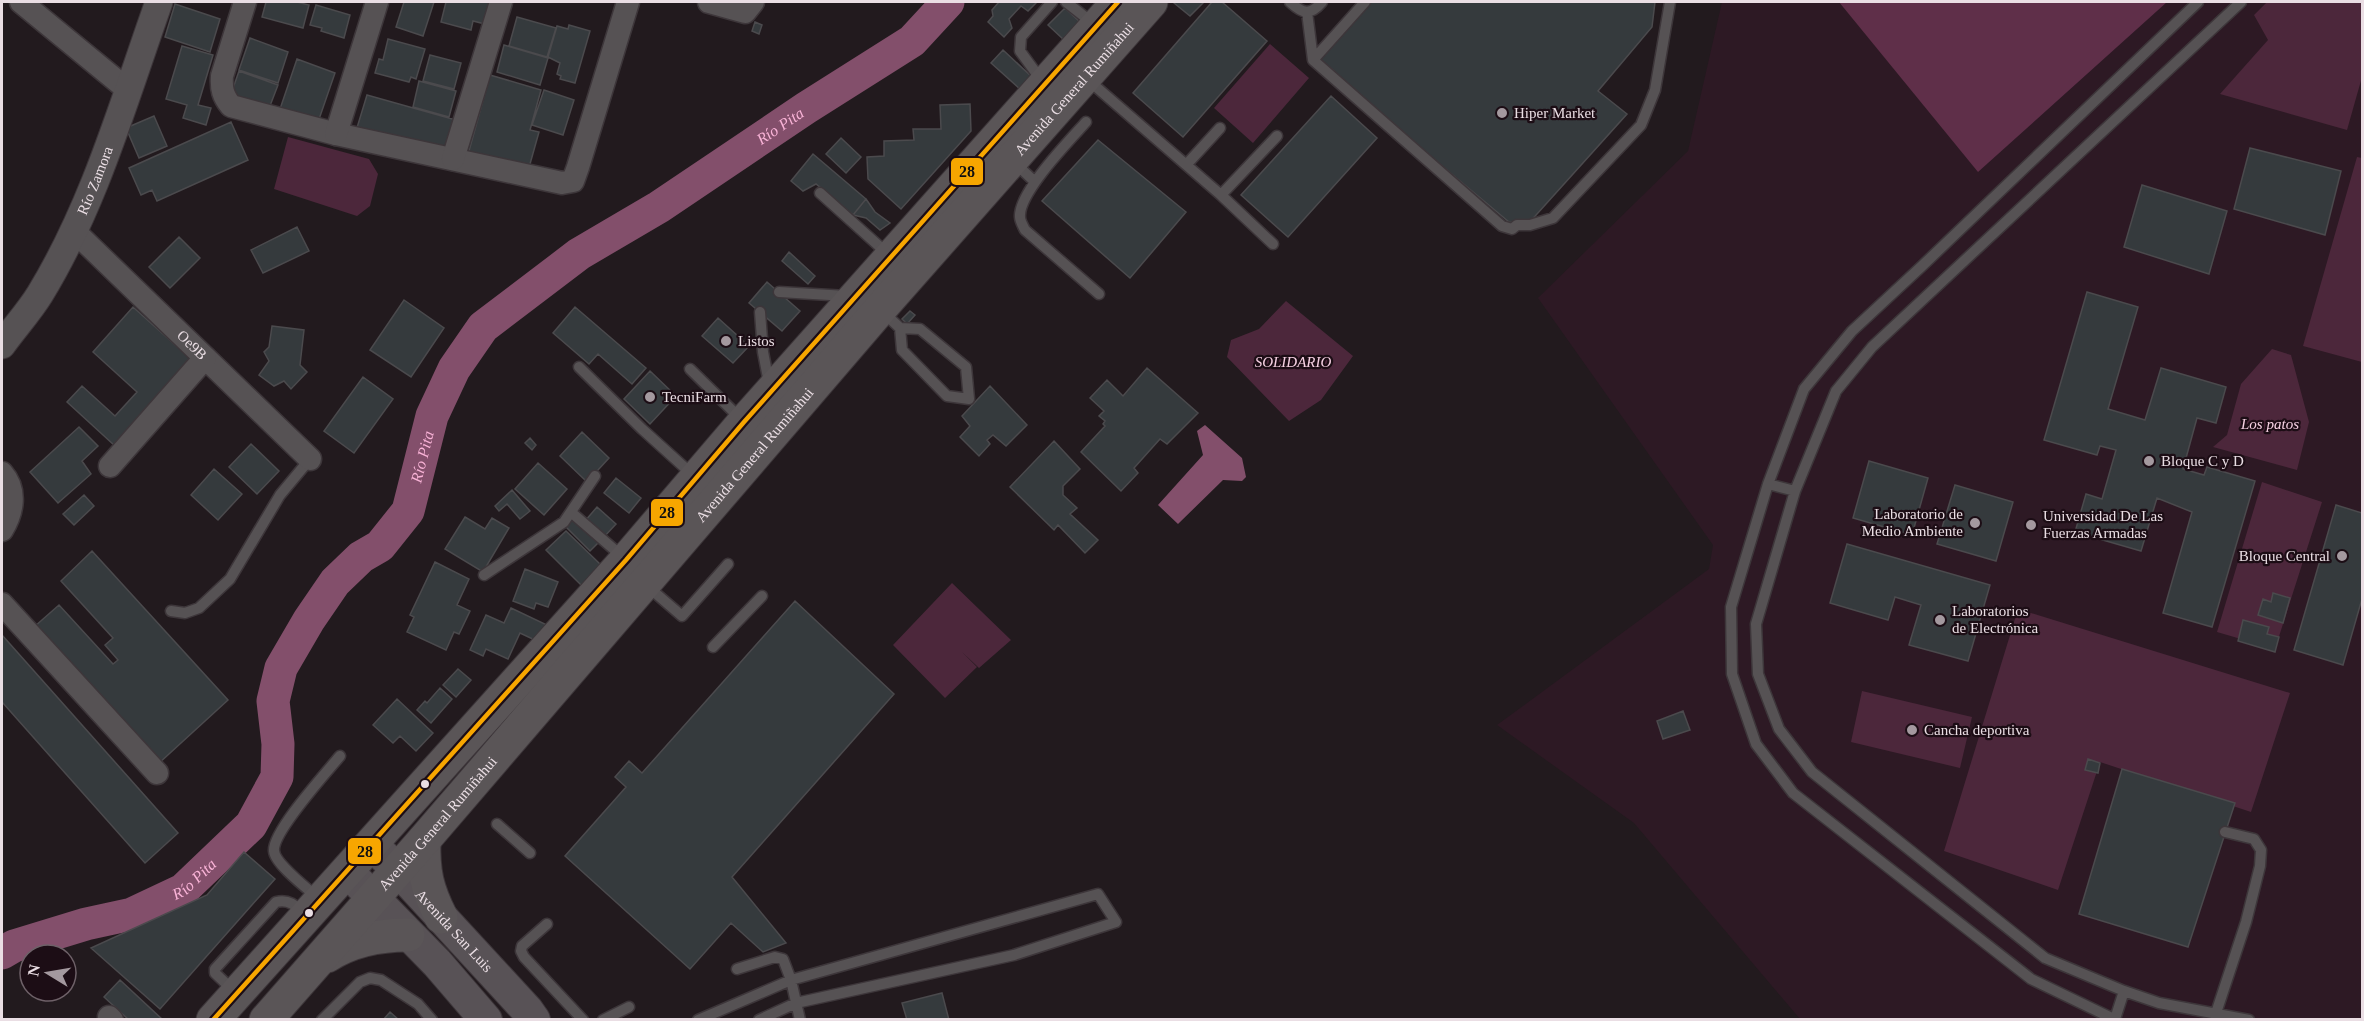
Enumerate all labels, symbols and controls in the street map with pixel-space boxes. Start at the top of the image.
street label: Avenida General Rumiñahui [1012,19,1137,158]
water label: Río Pita [752,104,807,148]
place label: Hiper Market [1514,105,1596,121]
marker: Hiper Market [1495,106,1509,120]
street label: Río Zamora [74,144,116,217]
line badge: 28 [950,157,984,186]
text: 28 [959,163,975,180]
street label: Oe9B [174,327,210,363]
place label: Listos [738,333,775,349]
marker: Listos [719,334,733,348]
park label: SOLIDARIO [1255,354,1331,370]
street label: Avenida General Rumiñahui [693,385,817,525]
place label: TecniFarm [662,389,727,405]
marker: TecniFarm [643,390,657,404]
park label: Los patos [2240,416,2299,432]
water label: Río Pita [407,429,436,485]
place label: Bloque C y D [2161,453,2244,469]
marker: Bloque C y D [2142,454,2156,468]
line badge: 28 [650,498,684,527]
text: 28 [659,504,675,521]
place label: Laboratorio de Medio Ambiente [1862,506,1963,539]
place label: Universidad De Las Fuerzas Armadas [2043,508,2163,541]
marker: Laboratorio de Medio Ambiente [1968,516,1982,530]
marker: Universidad De Las Fuerzas Armadas [2024,518,2038,532]
place label: Bloque Central [2239,548,2330,564]
marker: Bloque Central [2335,549,2349,563]
place label: Laboratorios de Electrónica [1952,603,2039,636]
marker: Laboratorios de Electrónica [1933,613,1947,627]
place label: Cancha deportiva [1924,722,2030,738]
marker: Cancha deportiva [1905,723,1919,737]
street label: Avenida General Rumiñahui [376,753,500,894]
unlabelled marker [419,778,431,790]
line badge: 28 [347,837,382,865]
text: 28 [357,843,373,860]
water label: Río Pita [168,855,219,903]
street label: Avenida San Luis [412,886,496,975]
unlabelled marker [303,907,315,919]
north arrow [18,943,78,1003]
text: N [24,963,43,978]

